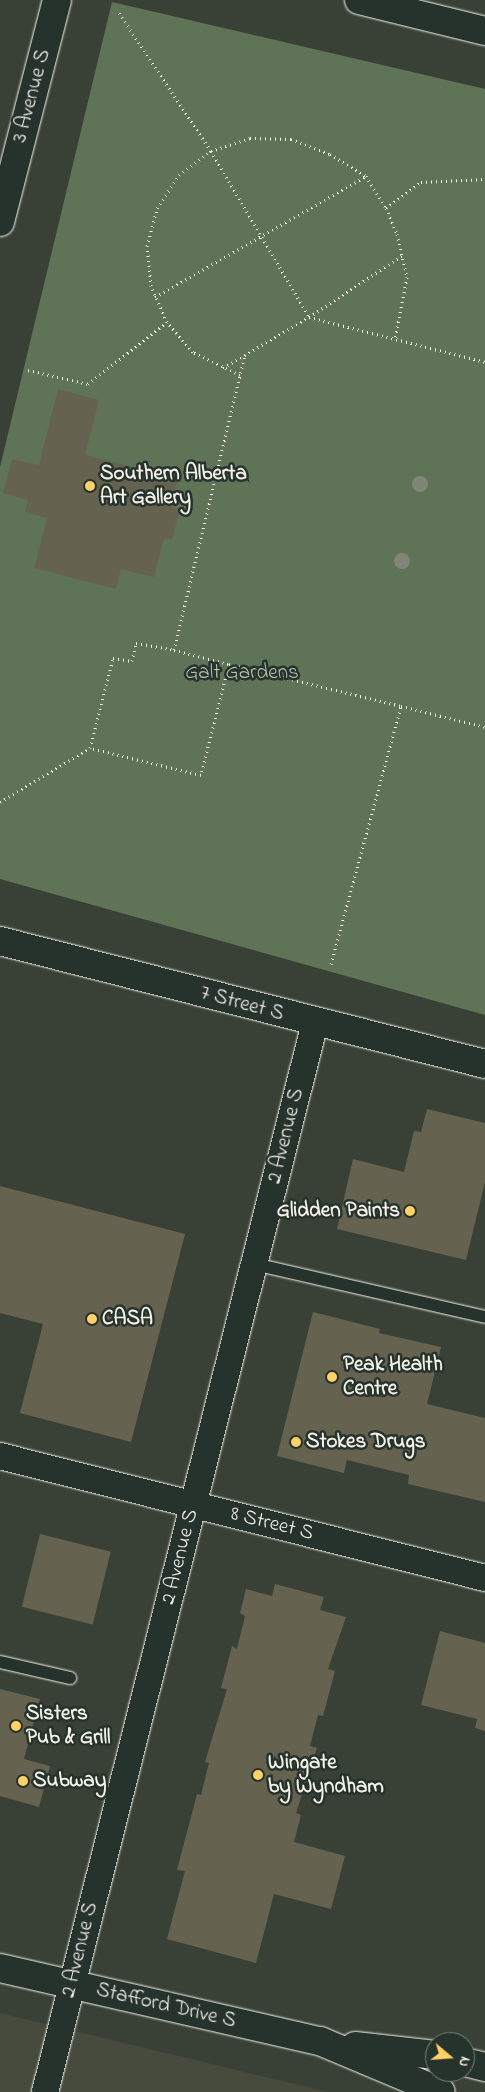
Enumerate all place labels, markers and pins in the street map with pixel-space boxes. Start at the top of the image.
place label: Southern Alberta Art Gallery [100,461,247,511]
marker: Southern Alberta Art Gallery [84,480,96,492]
place label: Glidden Paints [277,1198,400,1224]
marker: Glidden Paints [404,1205,416,1217]
place label: CASA [102,1306,153,1332]
marker: CASA [86,1313,98,1325]
place label: Peak Health Centre [343,1352,443,1402]
marker: Peak Health Centre [325,1370,339,1384]
place label: Stokes Drugs [306,1429,425,1455]
marker: Stokes Drugs [290,1436,302,1448]
place label: Sisters Pub & Grill [26,1701,111,1751]
marker: Sisters Pub & Grill [10,1720,22,1732]
place label: Wingate by Wyndham [268,1750,384,1800]
place label: Subway [33,1768,106,1794]
marker: Wingate by Wyndham [252,1769,264,1781]
marker: Subway [17,1775,29,1787]

